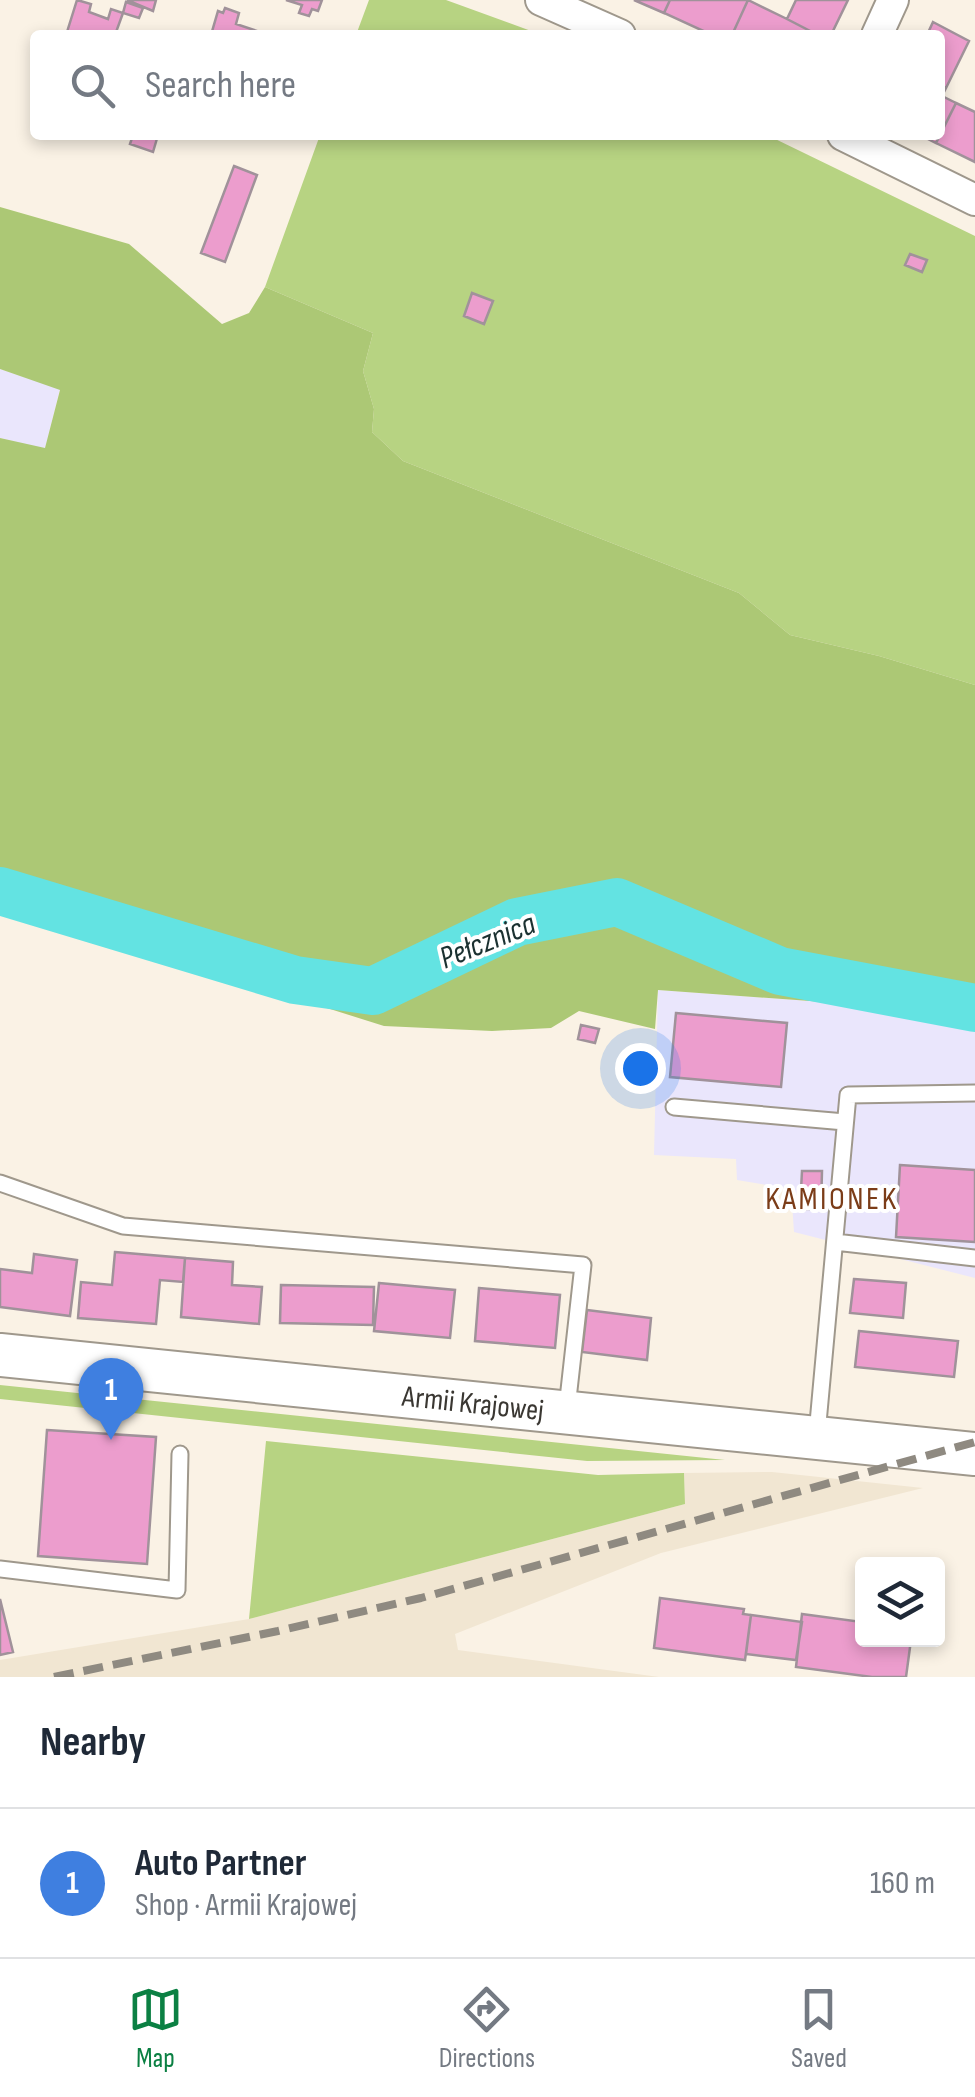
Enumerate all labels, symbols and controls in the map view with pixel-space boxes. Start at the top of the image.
search box [30,30,945,140]
icon: search [65,58,120,113]
text: Search here [145,63,296,108]
water label: Pełcznica [434,905,541,978]
your location [615,1043,666,1094]
district label: KAMIONEK [765,1180,899,1219]
pin: 1 [78,1358,144,1440]
street label: Armii Krajowej [399,1379,545,1429]
map controls [855,1557,945,1647]
button: layers [855,1557,945,1647]
text: Nearby [40,1717,146,1768]
text: Auto Partner [135,1841,307,1886]
text: 1 [66,1864,79,1903]
text: 160 m [870,1864,935,1903]
text: Shop · Armii Krajowej [135,1886,357,1925]
tab: Map [128,1982,183,2075]
tab: Directions [439,1982,535,2075]
tab: Saved [791,1982,847,2075]

